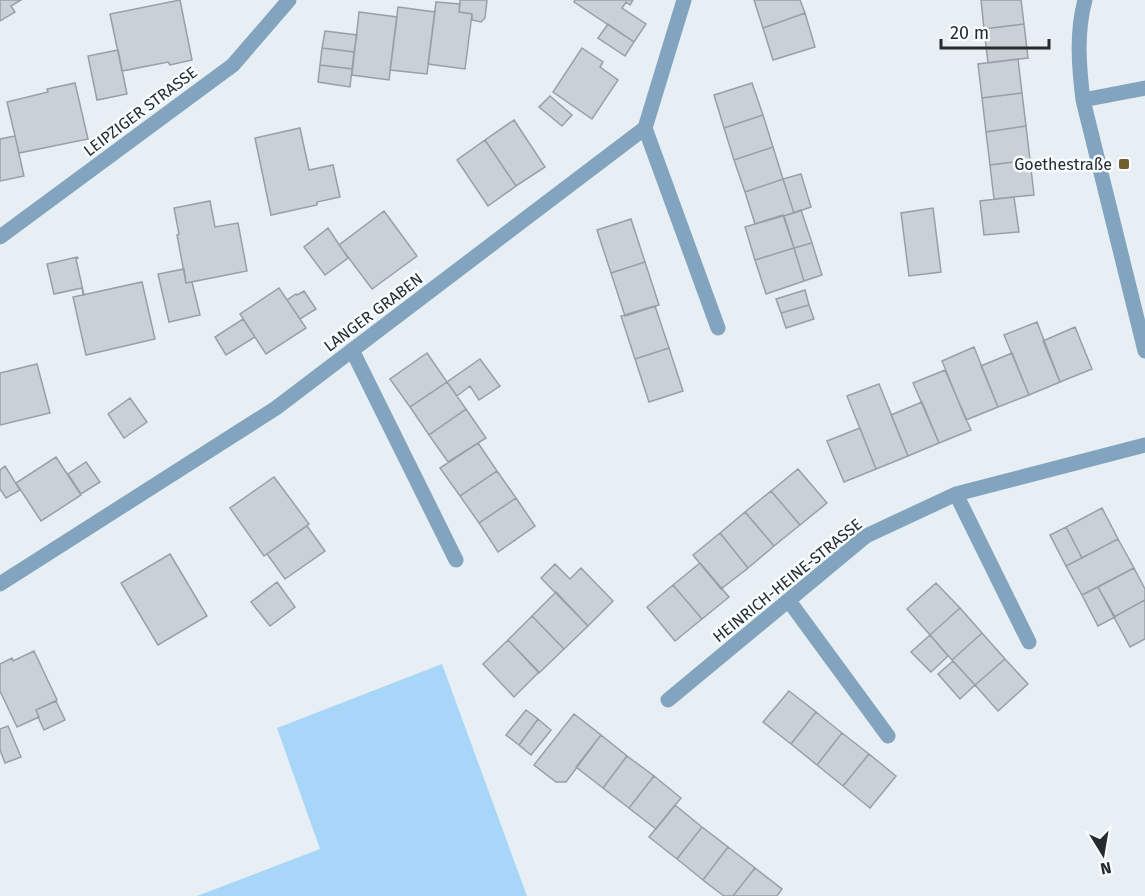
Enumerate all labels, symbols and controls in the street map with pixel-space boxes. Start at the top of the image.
scale bar [941,12,1049,50]
text: 20 m [950,22,989,44]
street label: LEIPZIGER STRASSE [80,63,201,160]
place label: Goethestraße [1014,155,1112,174]
marker: Goethestraße [1117,157,1131,171]
street label: LANGER GRABEN [320,269,426,356]
street label: HEINRICH-HEINE-STRASSE [709,514,866,646]
north arrow [1073,824,1133,884]
text: N [1099,858,1113,879]

